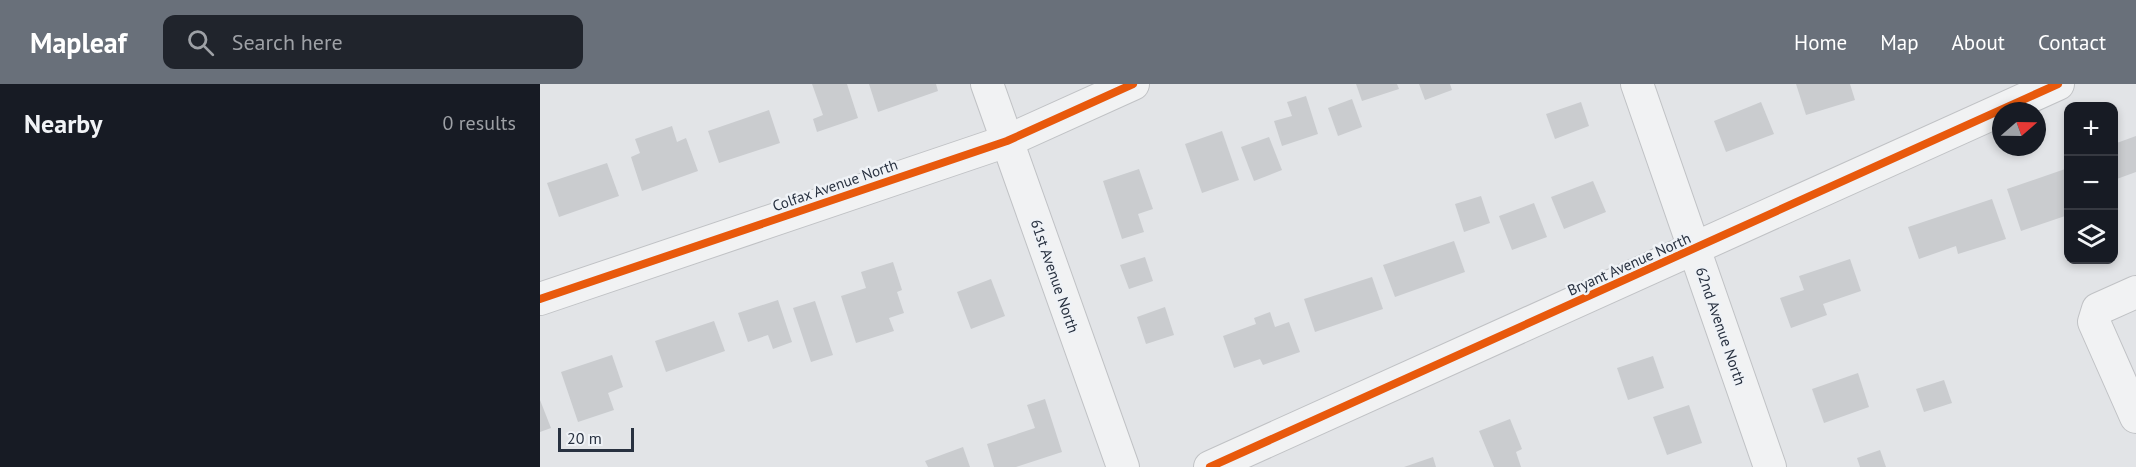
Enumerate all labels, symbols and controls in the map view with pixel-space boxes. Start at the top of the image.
search box [163,15,583,69]
text: Mapleaf [30,24,127,61]
icon: search [184,26,217,59]
text: Search here [232,28,343,56]
text: Home [1794,29,1847,56]
text: Map [1880,29,1919,56]
text: About [1952,29,2005,56]
text: Contact [2038,29,2106,56]
north arrow [1992,102,2046,156]
map controls [2064,102,2118,264]
button: + [2064,102,2118,156]
text: Nearby [24,107,102,140]
text: 0 results [443,110,516,136]
street label: Colfax Avenue North [770,155,900,215]
button: − [2064,156,2118,210]
button: layers [2064,210,2118,264]
street label: 61st Avenue North [1027,217,1083,335]
street label: Bryant Avenue North [1564,228,1694,300]
street label: 62nd Avenue North [1692,264,1750,388]
scale bar [558,425,634,452]
text: 20 m [567,428,602,448]

